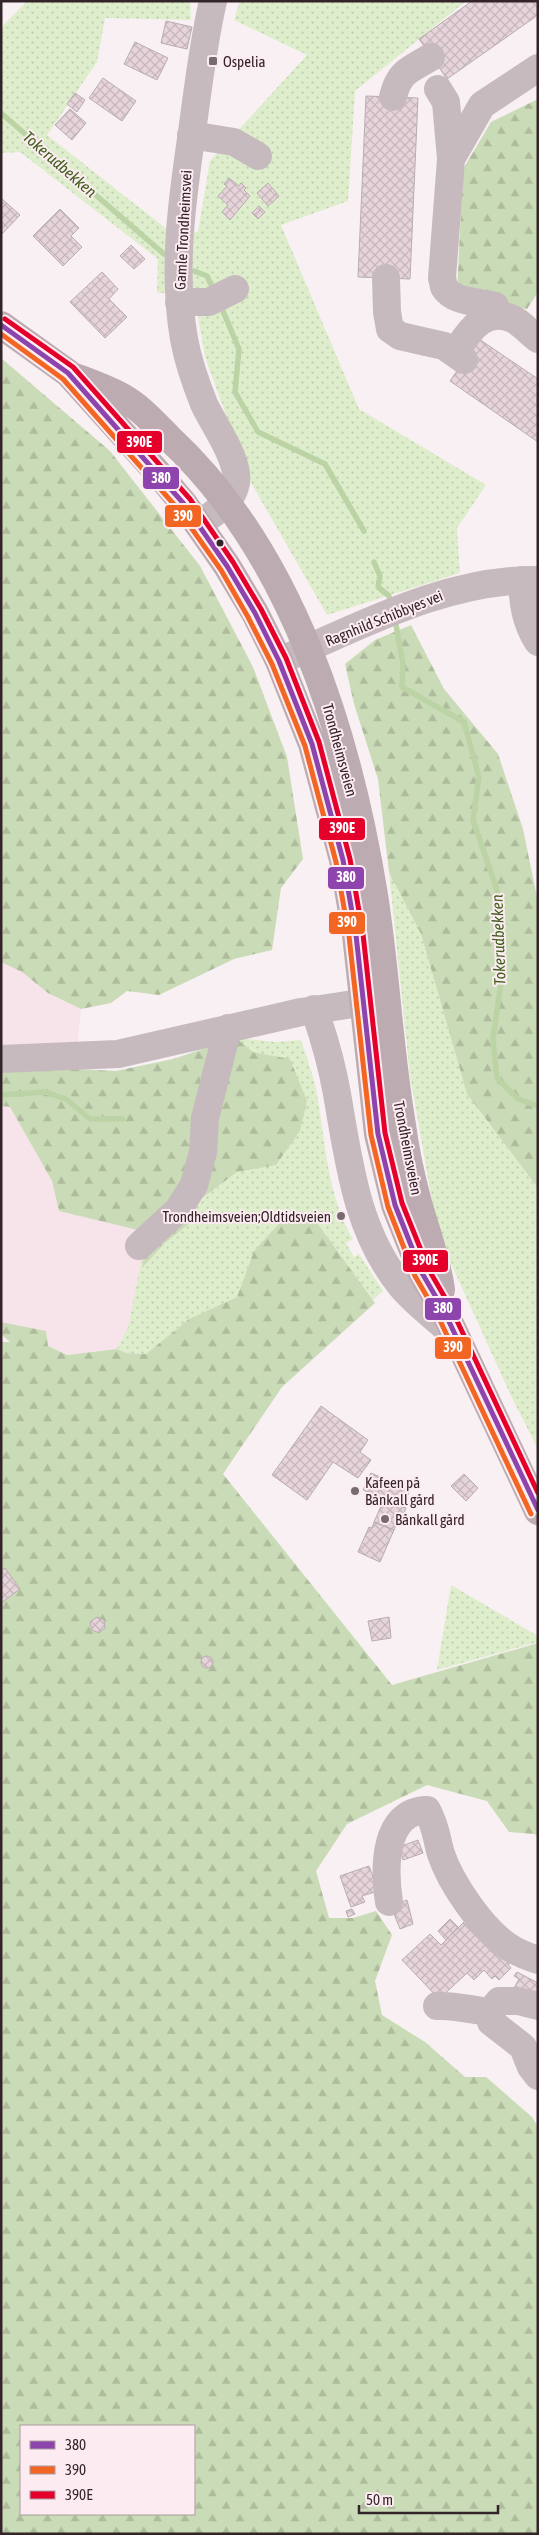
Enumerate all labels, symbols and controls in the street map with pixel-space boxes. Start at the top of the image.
place label: Ospelia [223,53,265,70]
marker: Ospelia [207,55,219,67]
water label: Tokerudbekken [20,127,101,201]
street label: Gamle Trondheimsvei [171,170,195,290]
line badge: 390E [116,430,163,454]
text: 390E [126,434,152,450]
line badge: 380 [142,466,180,490]
text: 380 [151,470,171,486]
line badge: 390 [164,504,202,528]
text: 390 [173,508,193,524]
unlabelled marker [215,538,225,548]
street label: Ragnhild Schibbyes vei [323,587,445,649]
street label: Trondheimsveien [319,702,361,798]
line badge: 390E [318,817,366,841]
text: 390E [329,820,355,836]
line badge: 380 [327,866,365,890]
text: 380 [336,869,356,885]
water label: Tokerudbekken [487,894,509,986]
line badge: 390 [328,911,366,935]
text: 390 [337,914,357,930]
street label: Trondheimsveien [391,1099,425,1197]
place label: Trondheimsveien;Oldtidsveien [163,1208,331,1225]
marker: Trondheimsveien;Oldtidsveien [335,1210,347,1222]
line badge: 390E [402,1249,449,1273]
text: 390E [412,1252,438,1268]
line badge: 380 [424,1297,462,1321]
text: 380 [433,1300,453,1316]
line badge: 390 [434,1336,472,1360]
text: 390 [443,1339,463,1355]
place label: Kafeen på Bånkall gård [365,1474,435,1508]
marker: Kafeen på Bånkall gård [349,1485,361,1497]
place label: Bånkall gård [395,1511,465,1528]
marker: Bånkall gård [379,1513,391,1525]
legend [20,2425,195,2515]
text: 380 [65,2436,86,2453]
text: 390 [65,2461,86,2478]
scale bar [359,2482,498,2514]
text: 390E [65,2486,93,2503]
text: 50 m [366,2491,393,2508]

